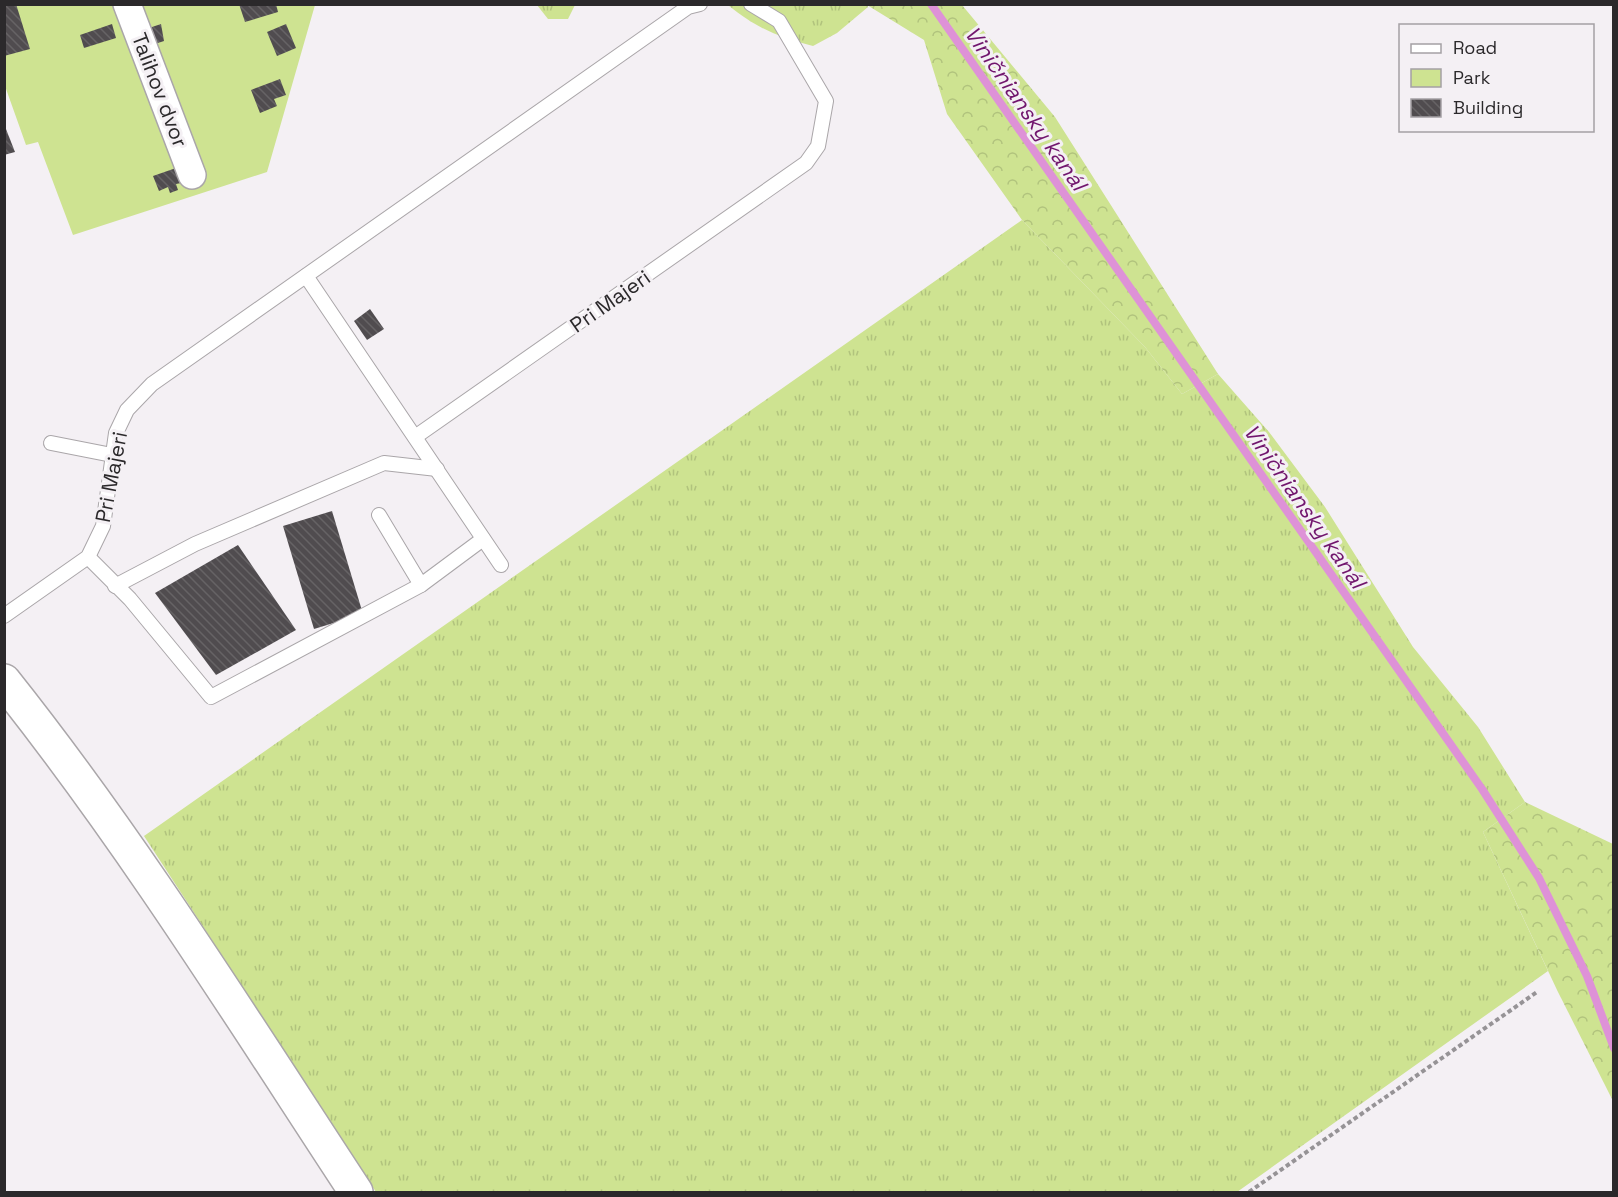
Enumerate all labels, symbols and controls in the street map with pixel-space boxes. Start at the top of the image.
water label: Viničniansky kanál [959,20,1095,198]
legend [1399,24,1594,132]
street label: Talihov dvor [126,29,194,151]
text: Road [1453,36,1497,59]
text: Park [1453,66,1491,89]
text: Building [1453,96,1523,119]
street label: Pri Majeri [565,264,655,338]
water label: Viničniansky kanál [1238,418,1374,596]
street label: Pri Majeri [89,429,133,525]

